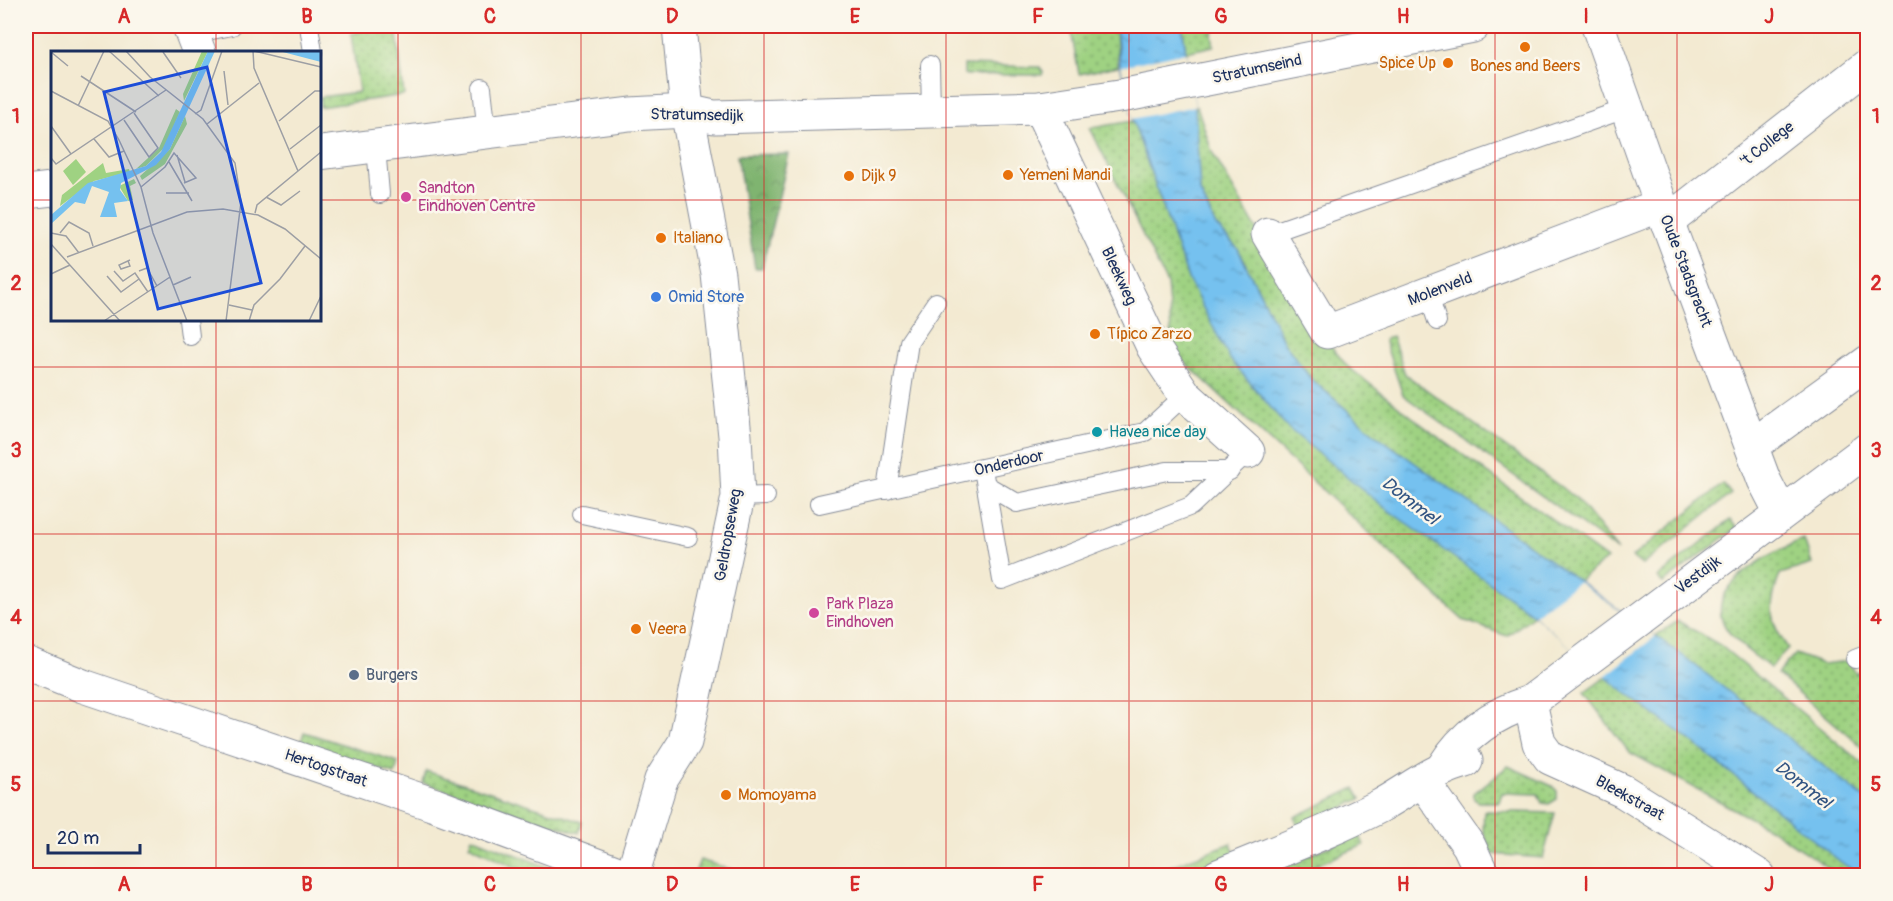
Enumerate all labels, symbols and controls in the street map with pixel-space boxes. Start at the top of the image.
text: A [118,4,131,29]
text: B [301,4,313,29]
text: C [484,4,496,29]
text: D [666,4,679,29]
text: E [850,4,861,29]
text: F [1032,4,1044,29]
text: G [1214,4,1228,29]
text: H [1397,4,1410,29]
text: I [1583,4,1589,29]
text: J [1764,4,1774,29]
marker: Bones and Beers [1518,40,1532,54]
street label: Stratumseind [1210,50,1304,88]
inset map [51,51,321,321]
place label: Spice Up [1379,53,1436,73]
marker: Spice Up [1441,56,1455,70]
place label: Bones and Beers [1470,56,1580,76]
text: 1 [12,104,20,129]
street label: Stratumsedijk [650,104,744,126]
text: 1 [1872,104,1880,129]
street label: 't College [1736,117,1798,171]
place label: Yemeni Mandi [1019,165,1111,185]
place label: Dijk 9 [861,166,897,186]
marker: Yemeni Mandi [1001,168,1015,182]
marker: Dijk 9 [842,169,856,183]
place label: Sandton Eindhoven Centre [418,178,535,216]
marker: Sandton Eindhoven Centre [399,190,413,204]
street label: Oude Stadsgracht [1655,212,1717,331]
place label: Italiano [673,228,723,248]
marker: Italiano [654,231,668,245]
street label: Bleekweg [1097,244,1141,308]
street label: Molenveld [1405,268,1475,310]
text: 2 [10,271,22,296]
text: 2 [1870,271,1882,296]
place label: Omid Store [668,287,744,307]
marker: Omid Store [649,290,663,304]
place label: Típico Zarzo [1107,324,1192,344]
marker: Típico Zarzo [1088,327,1102,341]
place label: Havea nice day [1109,422,1206,442]
marker: Havea nice day [1090,425,1104,439]
text: 3 [10,438,22,463]
text: 3 [1870,438,1882,463]
street label: Onderdoor [972,445,1046,481]
water label: Dommel [1377,472,1444,531]
street label: Geldropseweg [710,487,746,583]
street label: Vestdijk [1671,551,1725,599]
place label: Park Plaza Eindhoven [826,594,894,632]
text: 4 [10,605,22,630]
text: 4 [1870,605,1882,630]
marker: Park Plaza Eindhoven [807,606,821,620]
place label: Veera [648,619,687,639]
marker: Veera [629,622,643,636]
place label: Burgers [366,665,418,685]
marker: Burgers [347,668,361,682]
street label: Hertogstraat [282,744,371,792]
water label: Dommel [1770,756,1837,815]
street label: Bleekstraat [1592,771,1668,825]
text: 5 [11,772,22,797]
text: 5 [1871,772,1882,797]
place label: Momoyama [738,785,816,805]
marker: Momoyama [719,788,733,802]
scale bar [48,817,140,855]
text: 20 m [57,827,99,850]
text: A [118,872,131,897]
text: B [301,872,313,897]
text: C [484,872,496,897]
text: D [666,872,679,897]
text: E [850,872,861,897]
text: F [1032,872,1044,897]
text: G [1214,872,1228,897]
text: H [1397,872,1410,897]
text: I [1583,872,1589,897]
text: J [1764,872,1774,897]

